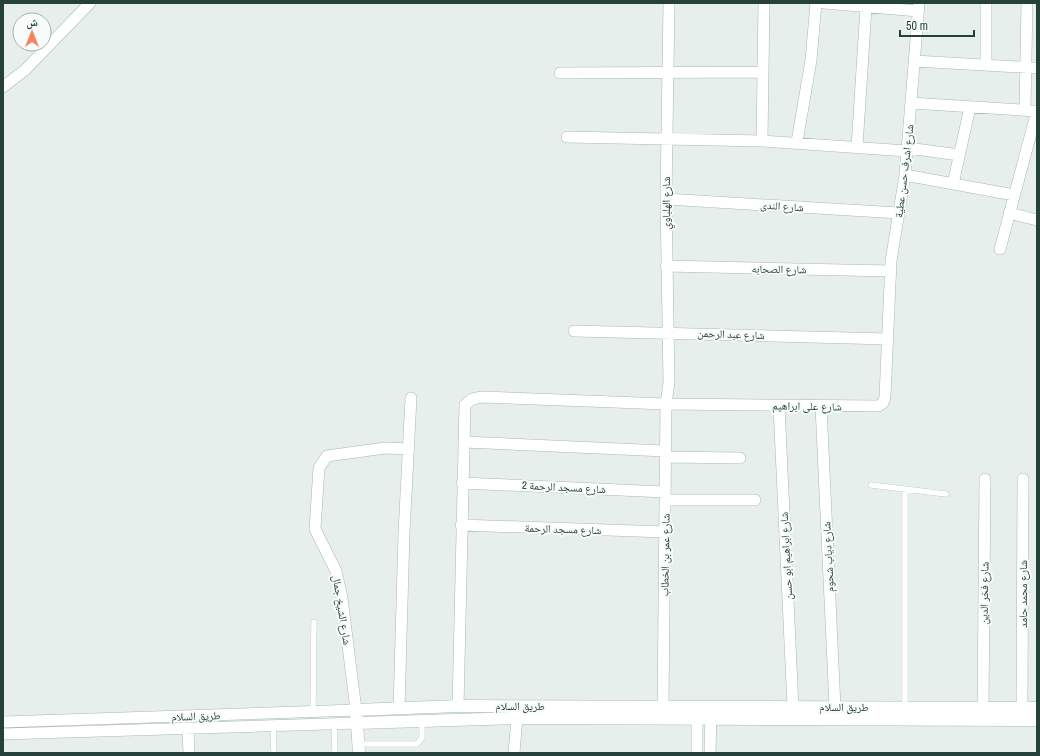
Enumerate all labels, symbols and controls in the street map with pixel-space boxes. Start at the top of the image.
north arrow [12,12,52,52]
scale bar [900,12,974,38]
text: ش [26,15,38,30]
text: 50 m [906,18,928,34]
street label: شارع اشرف حسن عطية [891,123,917,219]
street label: شارع الهلباوي [659,176,675,230]
street label: شارع الندى [760,197,804,215]
street label: شارع الصحابه [751,262,807,276]
street label: شارع عبد الرحمن [697,326,765,342]
street label: شارع على ابراهيم [772,398,842,415]
street label: شارع مسجد الرحمة 2 [522,478,606,496]
street label: شارع ابراهيم ابو حسن [777,512,796,600]
street label: شارع عمر بن الخطاب [657,513,673,597]
street label: شارع مسجد الرحمة [524,521,602,537]
street label: شارع دياب شحوم [819,521,837,593]
street label: شارع محمد حامد [1016,560,1030,628]
street label: شارع فخر الدين [976,562,992,624]
street label: شارع الشيخ جمال [330,574,354,646]
street label: طريق السلام [495,699,545,713]
street label: طريق السلام [819,700,869,714]
street label: طريق السلام [171,708,221,724]

